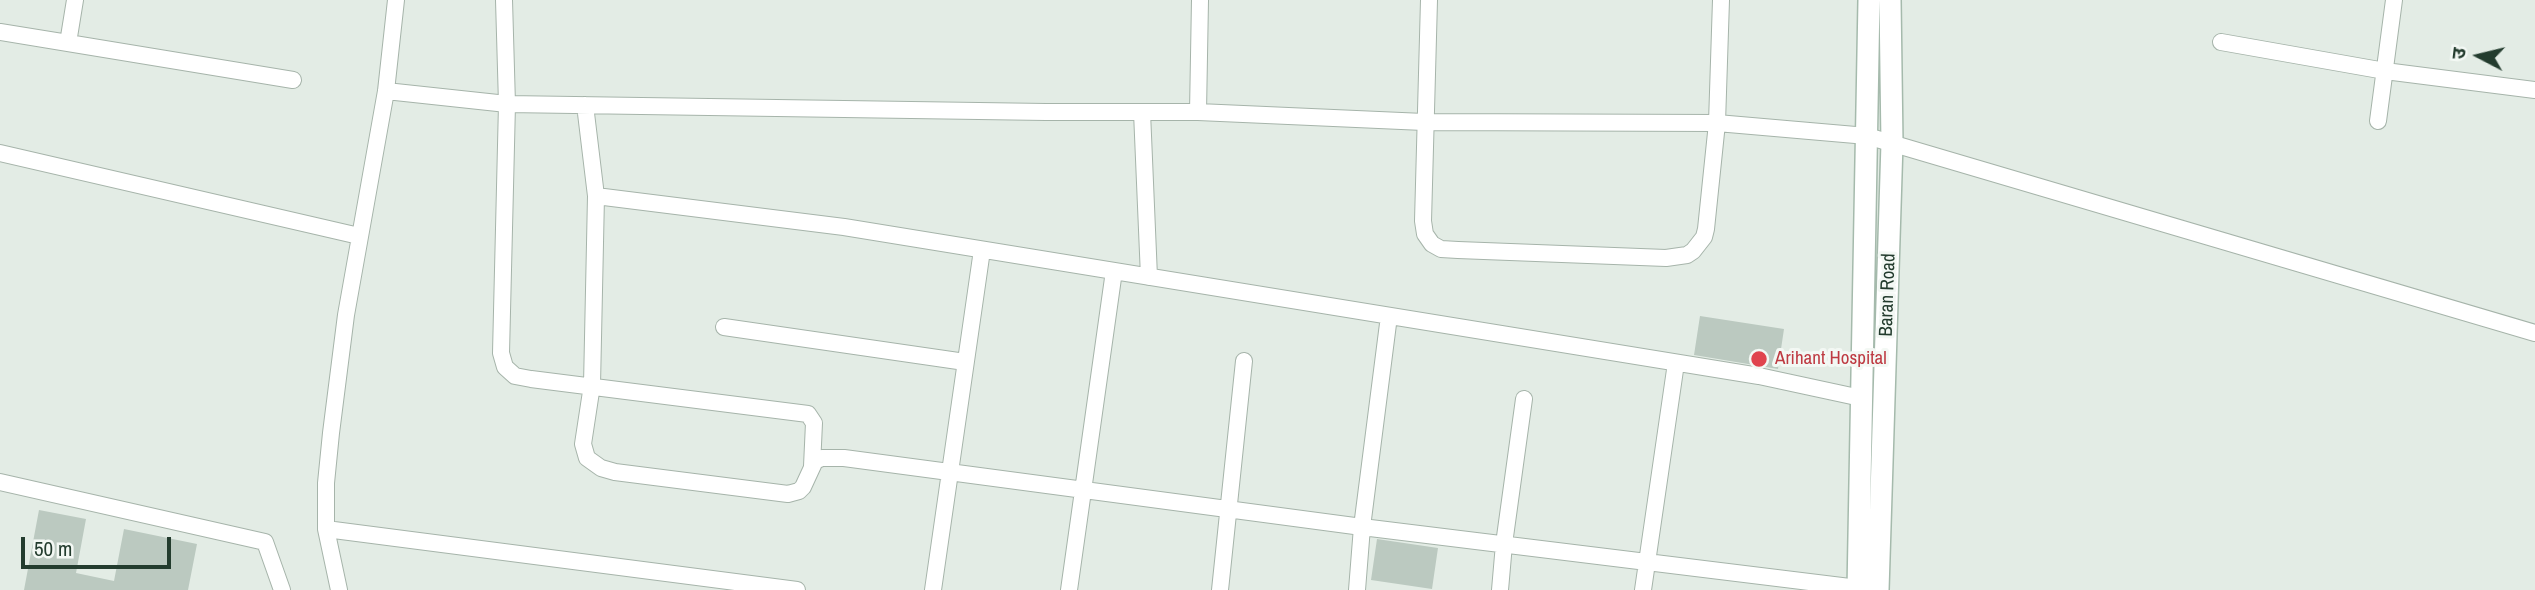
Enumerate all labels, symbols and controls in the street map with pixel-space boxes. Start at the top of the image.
north arrow [2444,21,2514,91]
text: उ [2445,46,2472,61]
street label: Baran Road [1875,253,1901,337]
place label: Arihant Hospital [1775,348,1887,370]
marker: Arihant Hospital [1749,349,1769,369]
scale bar [24,524,175,568]
text: 50 m [34,534,72,563]

